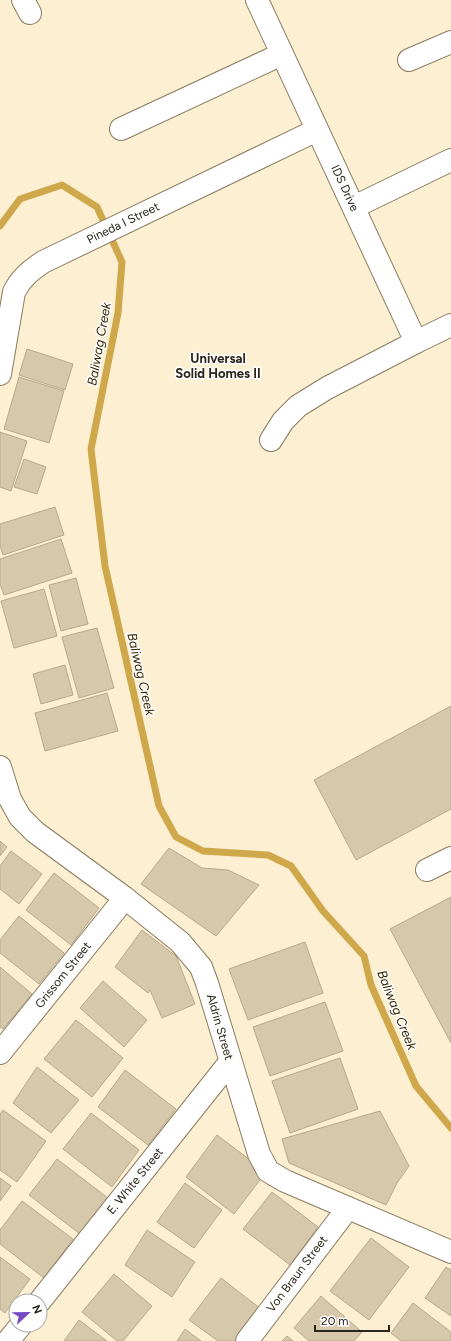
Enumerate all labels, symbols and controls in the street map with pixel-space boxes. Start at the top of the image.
street label: IDS Drive [328,163,362,214]
street label: Pineda I Street [84,199,162,247]
water label: Baliwag Creek [84,300,114,387]
district label: Universal Solid Homes II [175,351,261,381]
water label: Baliwag Creek [124,631,158,717]
street label: Grissom Street [32,939,94,1011]
water label: Baliwag Creek [374,968,420,1053]
street label: Aldrin Street [204,992,236,1062]
street label: E. White Street [104,1145,166,1217]
street label: Von Braun Street [264,1233,331,1315]
north arrow [8,1293,48,1333]
text: N [29,1303,44,1316]
scale bar [315,1307,389,1333]
text: 20 m [321,1314,349,1328]

